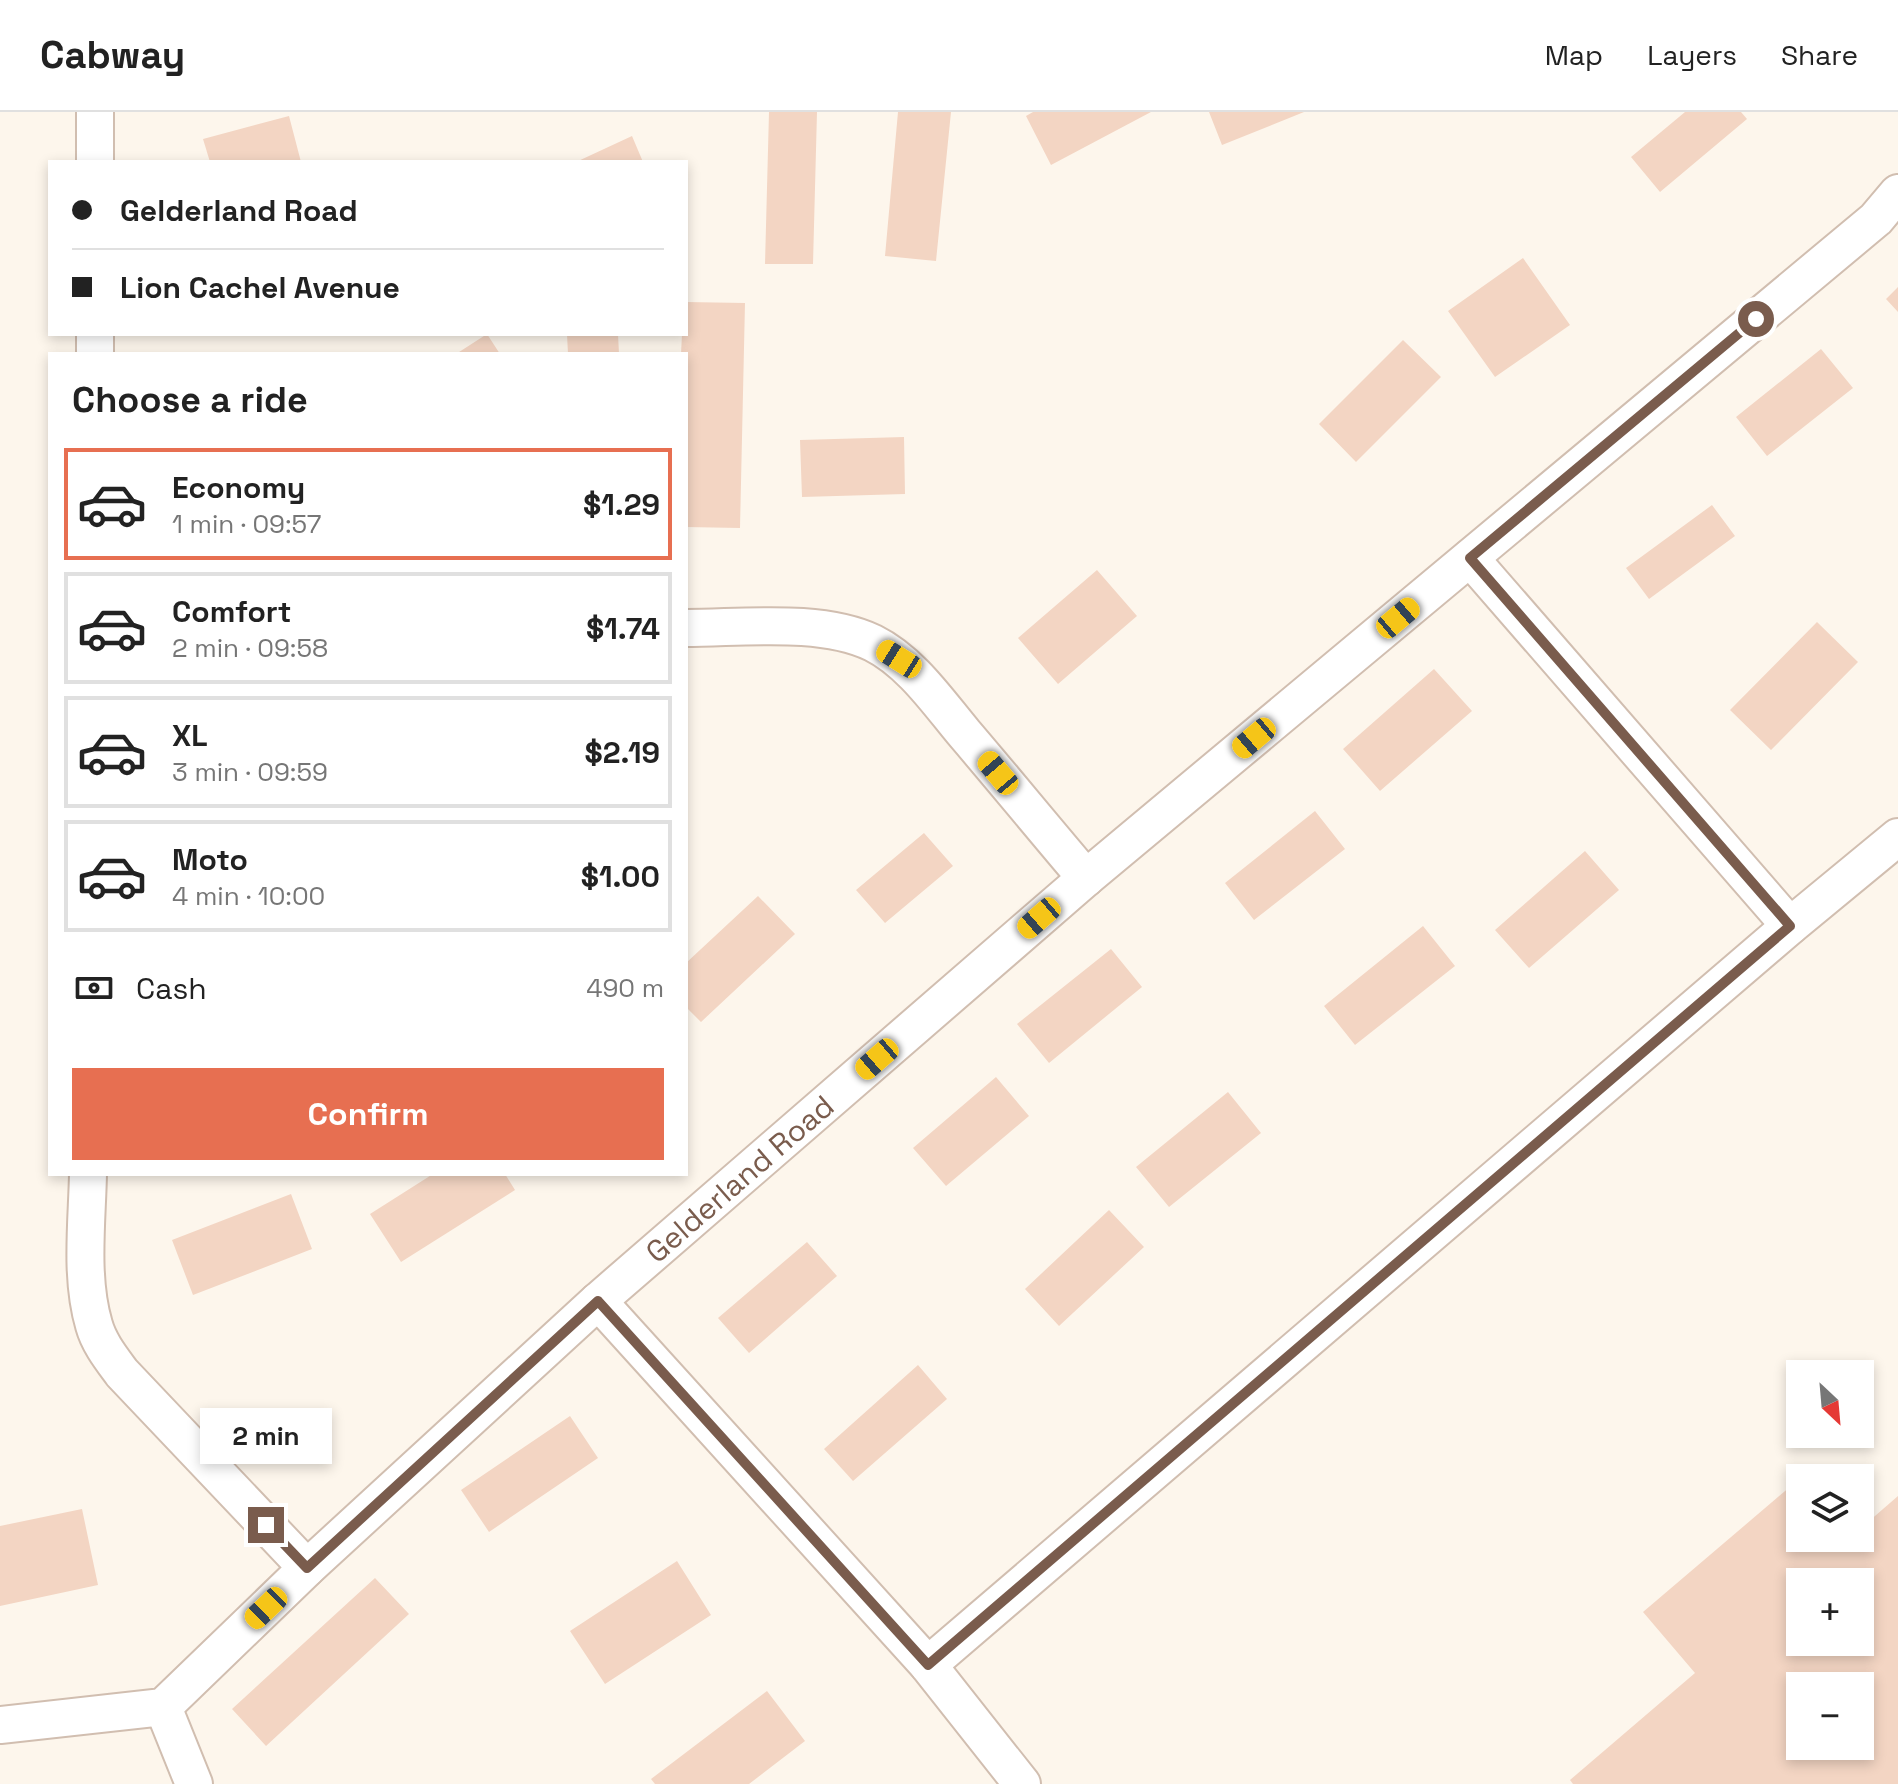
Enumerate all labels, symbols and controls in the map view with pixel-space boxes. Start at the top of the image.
text: Cabway [40,31,185,79]
text: Map [1545,37,1603,73]
text: Layers [1647,37,1737,73]
text: Share [1781,37,1858,73]
text: Gelderland Road [120,191,358,230]
text: Lion Cachel Avenue [120,268,400,307]
route start [1738,301,1774,337]
text: Choose a ride [72,377,308,423]
icon: car [76,468,148,540]
text: Economy [172,468,305,507]
text: $1.29 [583,485,660,524]
text: 1 min · 09:57 [172,507,322,541]
icon: car [76,592,148,664]
text: Comfort [172,592,291,631]
car [1372,593,1424,643]
text: $1.74 [586,609,660,648]
text: 2 min · 09:58 [172,631,328,665]
car [872,636,926,682]
car [1228,713,1280,763]
icon: car [76,716,148,788]
text: XL [172,716,208,755]
text: $2.19 [585,733,660,772]
car [973,747,1023,799]
text: 3 min · 09:59 [172,755,328,789]
icon: car [76,840,148,912]
text: Moto [172,840,248,879]
text: $1.00 [581,857,660,896]
text: 4 min · 10:00 [172,879,325,913]
car [1013,893,1065,943]
icon: cash [72,966,116,1010]
text: Cash [136,969,207,1008]
text: 490 m [586,971,664,1005]
car [851,1034,903,1084]
button: Confirm [72,1068,664,1160]
street label: Gelderland Road [637,1086,842,1271]
north arrow [1786,1360,1874,1448]
map controls [1786,1360,1874,1760]
callout: 2 min [200,1409,332,1465]
text: 2 min [232,1419,300,1453]
button: layers [1786,1464,1874,1552]
route end [248,1507,284,1543]
button: + [1786,1568,1874,1656]
car [240,1583,292,1633]
button: − [1786,1672,1874,1760]

